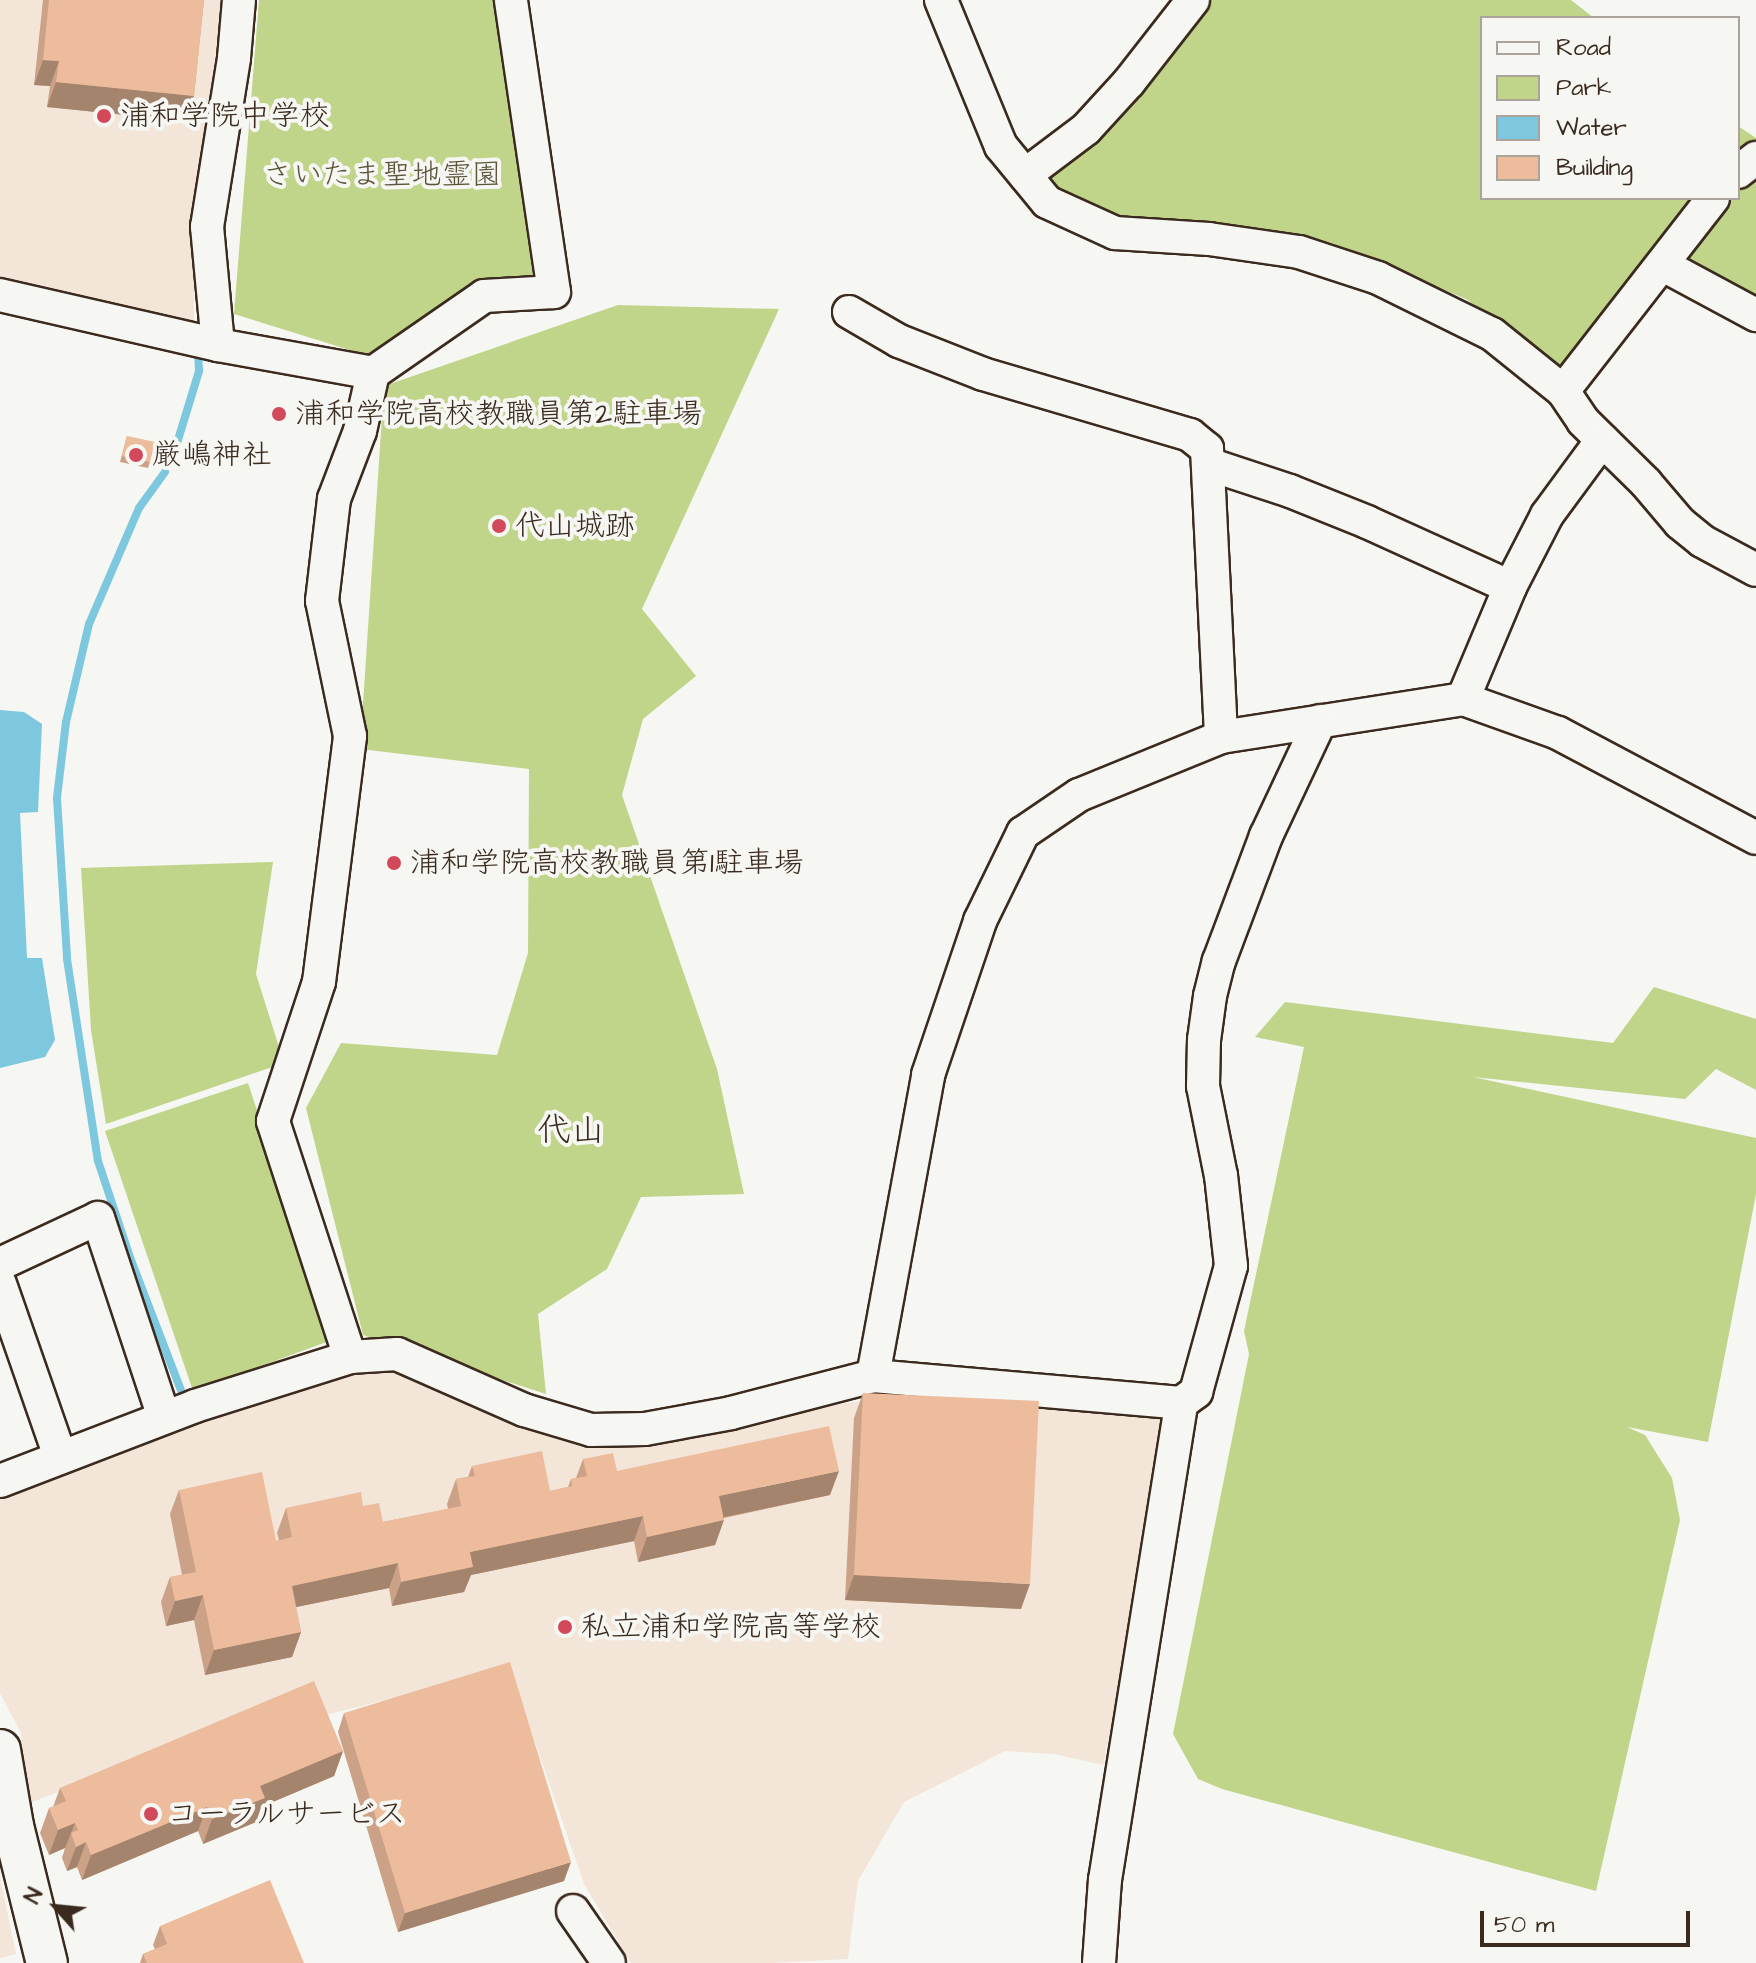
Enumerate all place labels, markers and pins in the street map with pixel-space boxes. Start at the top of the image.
place label: 浦和学院中学校 [120,98,330,134]
marker: 浦和学院中学校 [95,107,113,125]
place label: 浦和学院高校教職員第2駐車場 [295,396,702,432]
marker: 浦和学院高校教職員第2駐車場 [270,405,288,423]
place label: 厳嶋神社 [152,437,272,473]
marker: 厳嶋神社 [127,446,145,464]
place label: 代山城跡 [515,508,635,544]
marker: 代山城跡 [490,517,508,535]
place label: 浦和学院高校教職員第1駐車場 [410,845,804,881]
marker: 浦和学院高校教職員第1駐車場 [385,854,403,872]
place label: 私立浦和学院高等学校 [581,1609,881,1645]
marker: 私立浦和学院高等学校 [556,1618,574,1636]
place label: コーラルサービス [167,1796,407,1832]
marker: コーラルサービス [142,1805,160,1823]

